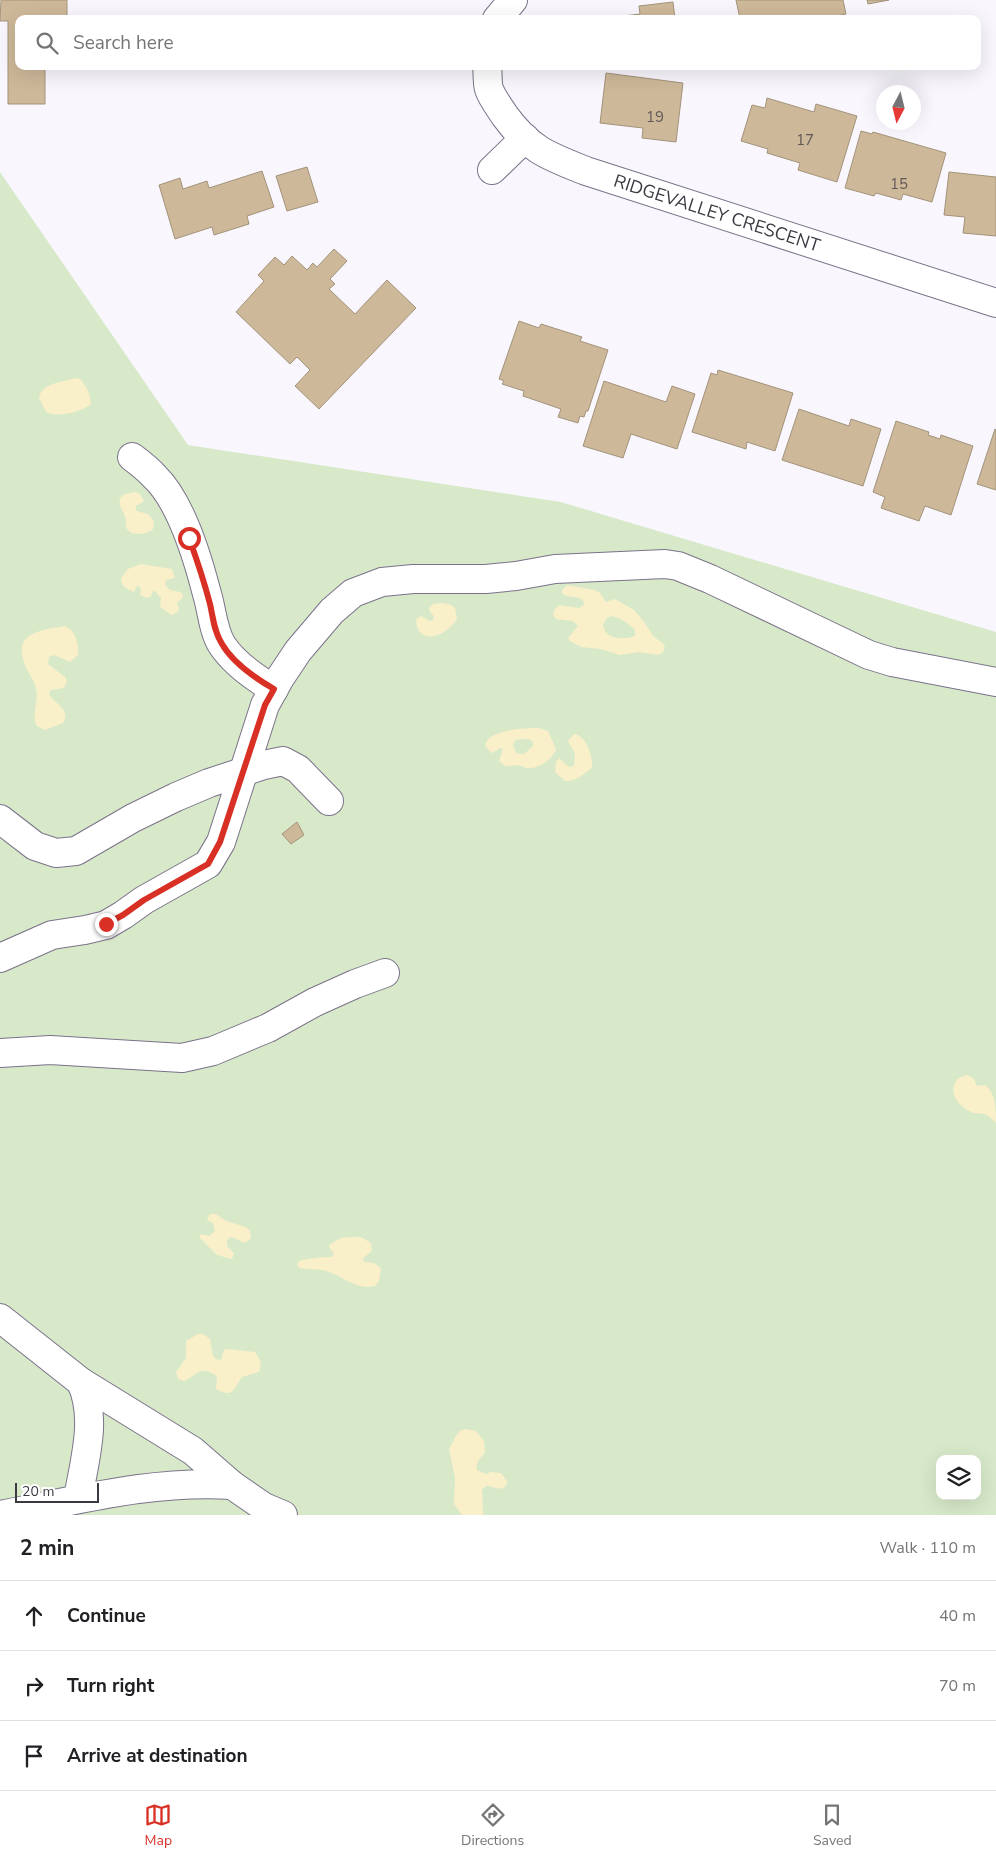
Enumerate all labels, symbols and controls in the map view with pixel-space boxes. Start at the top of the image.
search box [15,15,981,70]
icon: search [33,29,61,57]
text: Search here [73,30,174,56]
north arrow [876,85,921,130]
house number: 19 [646,107,664,127]
house number: 17 [796,130,814,150]
street label: RIDGEVALLEY CRESCENT [611,169,823,258]
house number: 15 [890,174,908,194]
route start [178,527,201,550]
route end [95,913,118,936]
map controls [936,1455,981,1500]
button: layers [936,1455,981,1500]
scale bar [15,1480,99,1503]
text: 20 m [22,1482,54,1501]
text: 2 min [20,1534,74,1562]
text: Walk · 110 m [880,1537,976,1559]
icon: ahead [20,1602,48,1630]
text: Continue [67,1603,146,1629]
text: 40 m [939,1605,976,1627]
icon: right [20,1672,48,1700]
text: Turn right [67,1673,154,1699]
text: 70 m [939,1675,976,1697]
icon: arrive [20,1742,48,1770]
text: Arrive at destination [67,1743,248,1769]
tab: Map [144,1801,172,1850]
tab: Directions [461,1801,524,1850]
tab: Saved [813,1801,852,1850]

